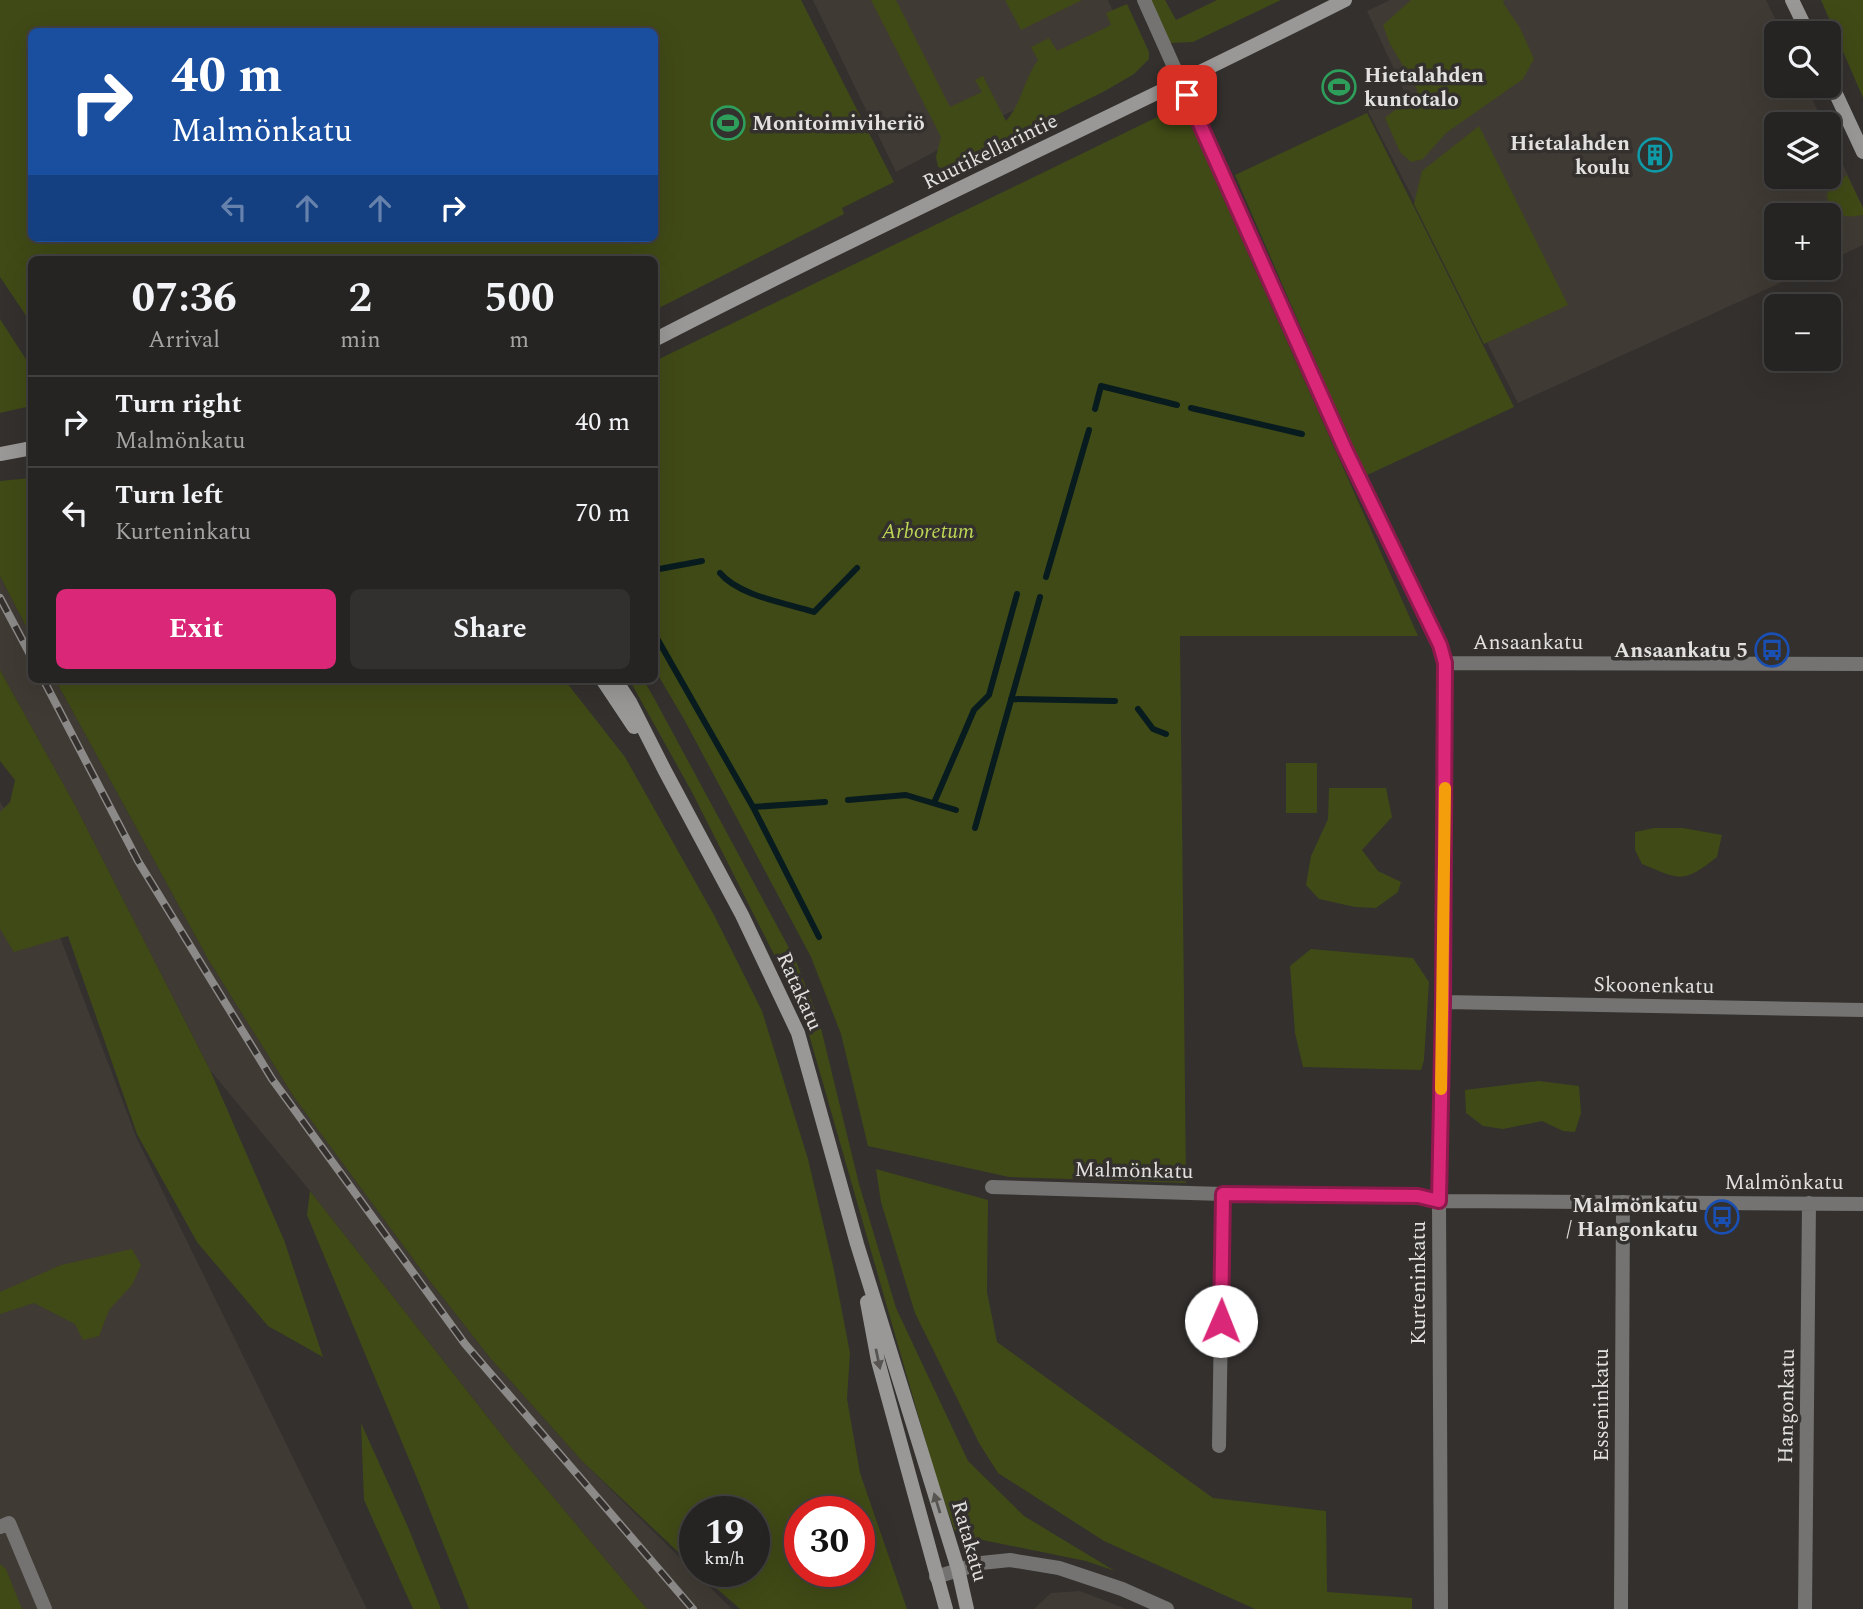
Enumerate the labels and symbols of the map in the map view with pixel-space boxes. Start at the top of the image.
place label: Hietalahden kuntotalo [1364,60,1484,116]
pin [1157,65,1217,125]
sports icon: Hietalahden kuntotalo [1320,68,1358,106]
sports icon: Monitoimiviheriö [709,104,747,142]
street label: Ruutikellarintie [917,105,1063,198]
place label: Monitoimiviheriö [752,108,925,140]
place label: Hietalahden koulu [1510,128,1631,184]
building icon: Hietalahden koulu [1636,136,1674,174]
park label: Arboretum [881,516,974,548]
street label: Ansaankatu [1473,627,1584,659]
bus stop icon: Ansaankatu 5 [1753,631,1791,669]
place label: Ansaankatu 5 [1614,635,1748,667]
street label: Ratakatu [768,947,831,1036]
street label: Skoonenkatu [1593,969,1715,1003]
street label: Malmönkatu [1074,1154,1194,1188]
street label: Malmönkatu [1725,1167,1844,1199]
place label: Malmönkatu / Hangonkatu [1567,1190,1699,1246]
bus stop icon: Malmönkatu / Hangonkatu [1703,1198,1741,1236]
street label: Kurteninkatu [1403,1221,1435,1345]
position arrow [1184,1284,1258,1358]
one-way arrow [872,1348,883,1370]
street label: Esseninkatu [1586,1348,1618,1462]
street label: Hangonkatu [1770,1348,1804,1464]
one-way arrow [932,1493,942,1514]
speed limit sign: 30 [784,1496,875,1587]
street label: Ratakatu [942,1497,996,1586]

